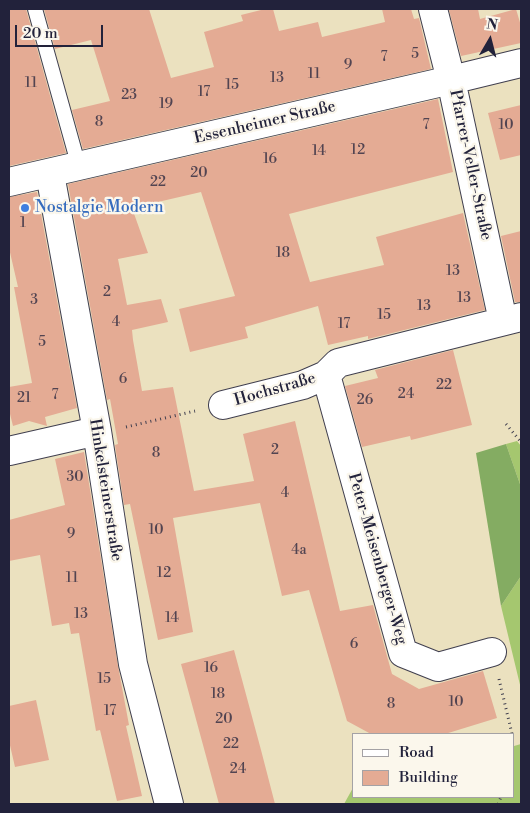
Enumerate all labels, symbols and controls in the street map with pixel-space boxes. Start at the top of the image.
scale bar [18,15,105,47]
north arrow [465,15,515,65]
text: N [485,15,499,35]
text: 20 m [23,24,58,43]
house number: 5 [411,47,419,63]
house number: 7 [380,50,388,66]
house number: 9 [344,58,352,74]
house number: 11 [308,67,320,83]
house number: 13 [270,71,284,87]
house number: 11 [25,76,37,92]
house number: 15 [225,78,239,94]
house number: 17 [198,85,210,101]
house number: 23 [121,88,137,104]
street label: Pfarrer-Veller-Straße [445,88,495,242]
house number: 19 [159,97,173,113]
street label: Essenheimer Straße [192,97,338,149]
house number: 8 [95,115,103,131]
house number: 7 [422,118,430,134]
house number: 10 [499,118,513,134]
house number: 12 [351,143,365,159]
house number: 14 [312,144,326,160]
house number: 16 [263,152,277,168]
house number: 20 [190,166,208,182]
house number: 22 [150,175,166,191]
place label: Nostalgie Modern [35,198,164,218]
marker: Nostalgie Modern [19,202,31,214]
house number: 1 [20,216,26,232]
house number: 18 [276,246,290,262]
house number: 13 [446,264,460,280]
house number: 2 [103,285,111,301]
house number: 13 [457,291,471,307]
house number: 3 [30,293,38,309]
house number: 13 [417,299,431,315]
house number: 15 [377,308,391,324]
house number: 4 [112,315,120,331]
house number: 17 [338,317,350,333]
house number: 5 [38,335,46,351]
street label: Hochstraße [232,369,318,411]
house number: 6 [119,372,127,388]
house number: 22 [436,378,452,394]
house number: 24 [398,387,414,403]
house number: 7 [51,388,59,404]
house number: 21 [17,391,31,407]
house number: 26 [357,393,373,409]
street label: Hinkelsteinerstraße [84,417,126,563]
house number: 2 [271,443,279,459]
house number: 8 [152,446,160,462]
house number: 30 [66,470,84,486]
street label: Peter-Meisenberger-Weg [343,471,411,647]
house number: 4 [281,486,289,502]
house number: 10 [149,523,163,539]
house number: 9 [67,527,75,543]
house number: 4a [291,543,307,559]
house number: 12 [157,566,171,582]
house number: 11 [66,571,78,587]
house number: 13 [74,607,88,623]
house number: 14 [165,611,179,627]
house number: 6 [350,637,358,653]
house number: 16 [204,661,218,677]
house number: 15 [97,672,111,688]
house number: 18 [211,687,225,703]
house number: 10 [449,695,463,711]
house number: 8 [387,697,395,713]
house number: 17 [104,704,116,720]
house number: 20 [215,712,233,728]
legend [352,733,515,798]
house number: 22 [223,737,239,753]
text: Road [399,743,434,762]
house number: 24 [230,762,246,778]
text: Building [399,768,458,787]

